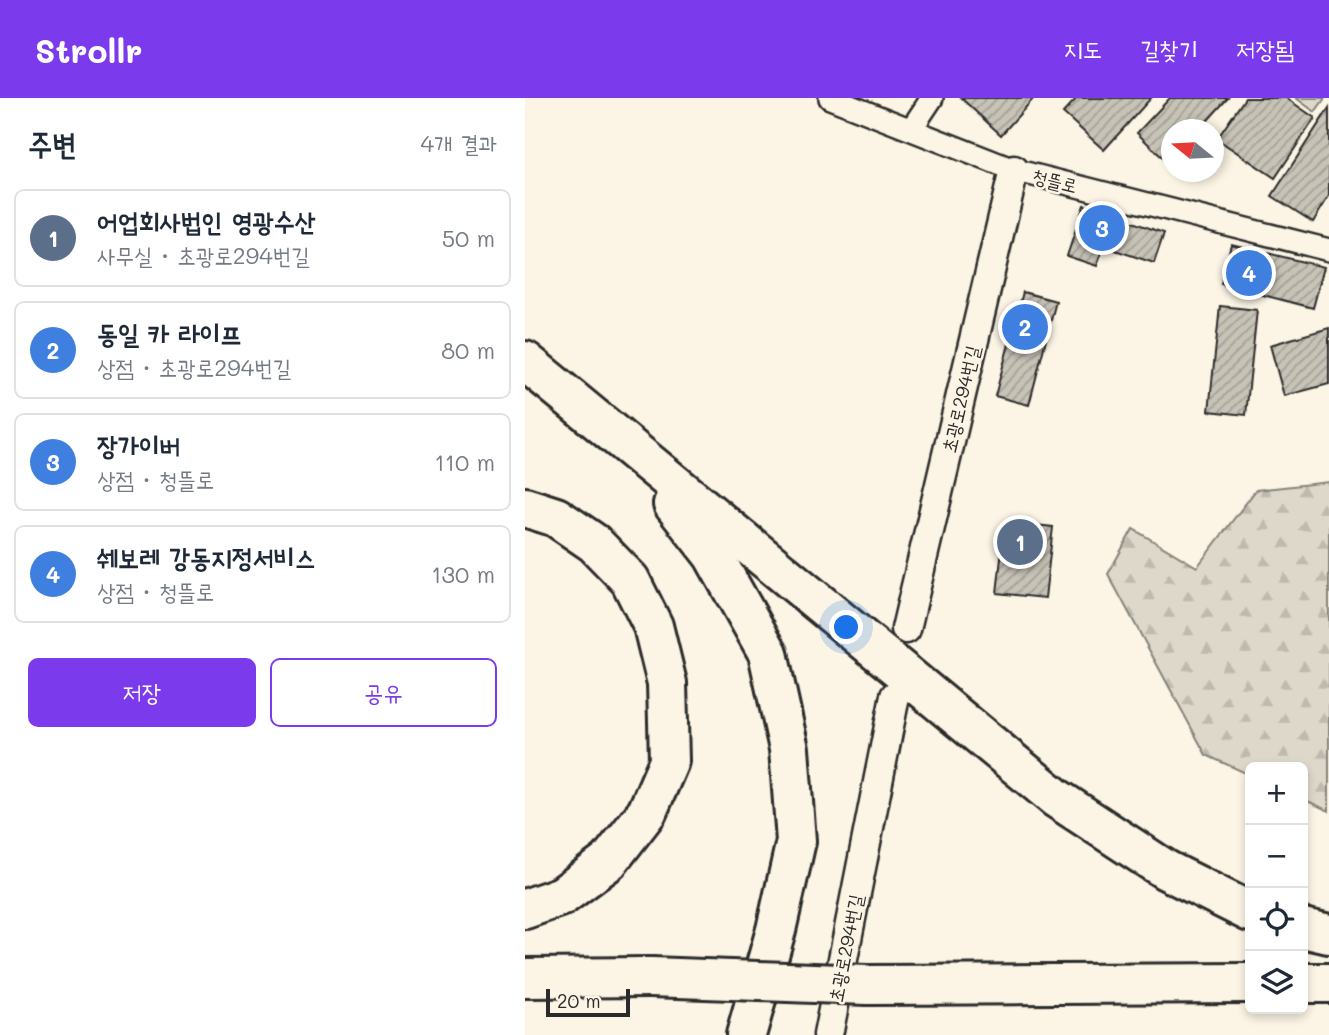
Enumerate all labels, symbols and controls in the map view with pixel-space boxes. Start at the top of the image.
text: Strollr [35,28,143,71]
text: 지도 [1064,33,1102,64]
text: 길찾기 [1140,33,1198,64]
text: 저장됨 [1236,33,1294,64]
north arrow [1161,119,1224,182]
text: 주변 [28,123,76,163]
text: 4개 결과 [421,128,497,158]
street label: 청뜰로 [1030,162,1080,198]
pin: 3 [1079,202,1125,254]
text: 어업회사법인 영광수산 [97,204,316,238]
text: 1 [48,223,58,253]
text: 50 m [442,223,495,253]
text: 사무실 · 초광로294번길 [97,240,310,270]
pin: 4 [1226,247,1272,299]
pin: 2 [1002,301,1048,353]
text: 동일 카 라이프 [97,316,241,350]
text: 2 [47,335,59,365]
text: 80 m [441,335,495,365]
street label: 초광로294번길 [936,343,984,455]
text: 상점 · 초광로294번길 [97,352,291,382]
text: 장가이버 [97,428,181,462]
text: 3 [46,447,60,477]
text: 110 m [435,447,495,477]
text: 상점 · 청뜰로 [97,464,214,494]
pin: 1 [997,516,1043,568]
text: 쉐보레 강동지정서비스 [97,540,316,574]
text: 4 [46,559,60,589]
text: 130 m [431,559,495,589]
text: 상점 · 청뜰로 [97,576,214,606]
your location [829,610,863,644]
button: 저장 [28,658,256,727]
button: 공유 [270,658,497,727]
map controls [1245,762,1308,1014]
button: + [1245,762,1308,825]
button: − [1245,825,1308,888]
button: locate [1245,888,1308,951]
street label: 초광로294번길 [822,892,868,1004]
button: layers [1245,951,1308,1014]
scale bar [546,986,630,1018]
text: 20 m [557,988,601,1013]

